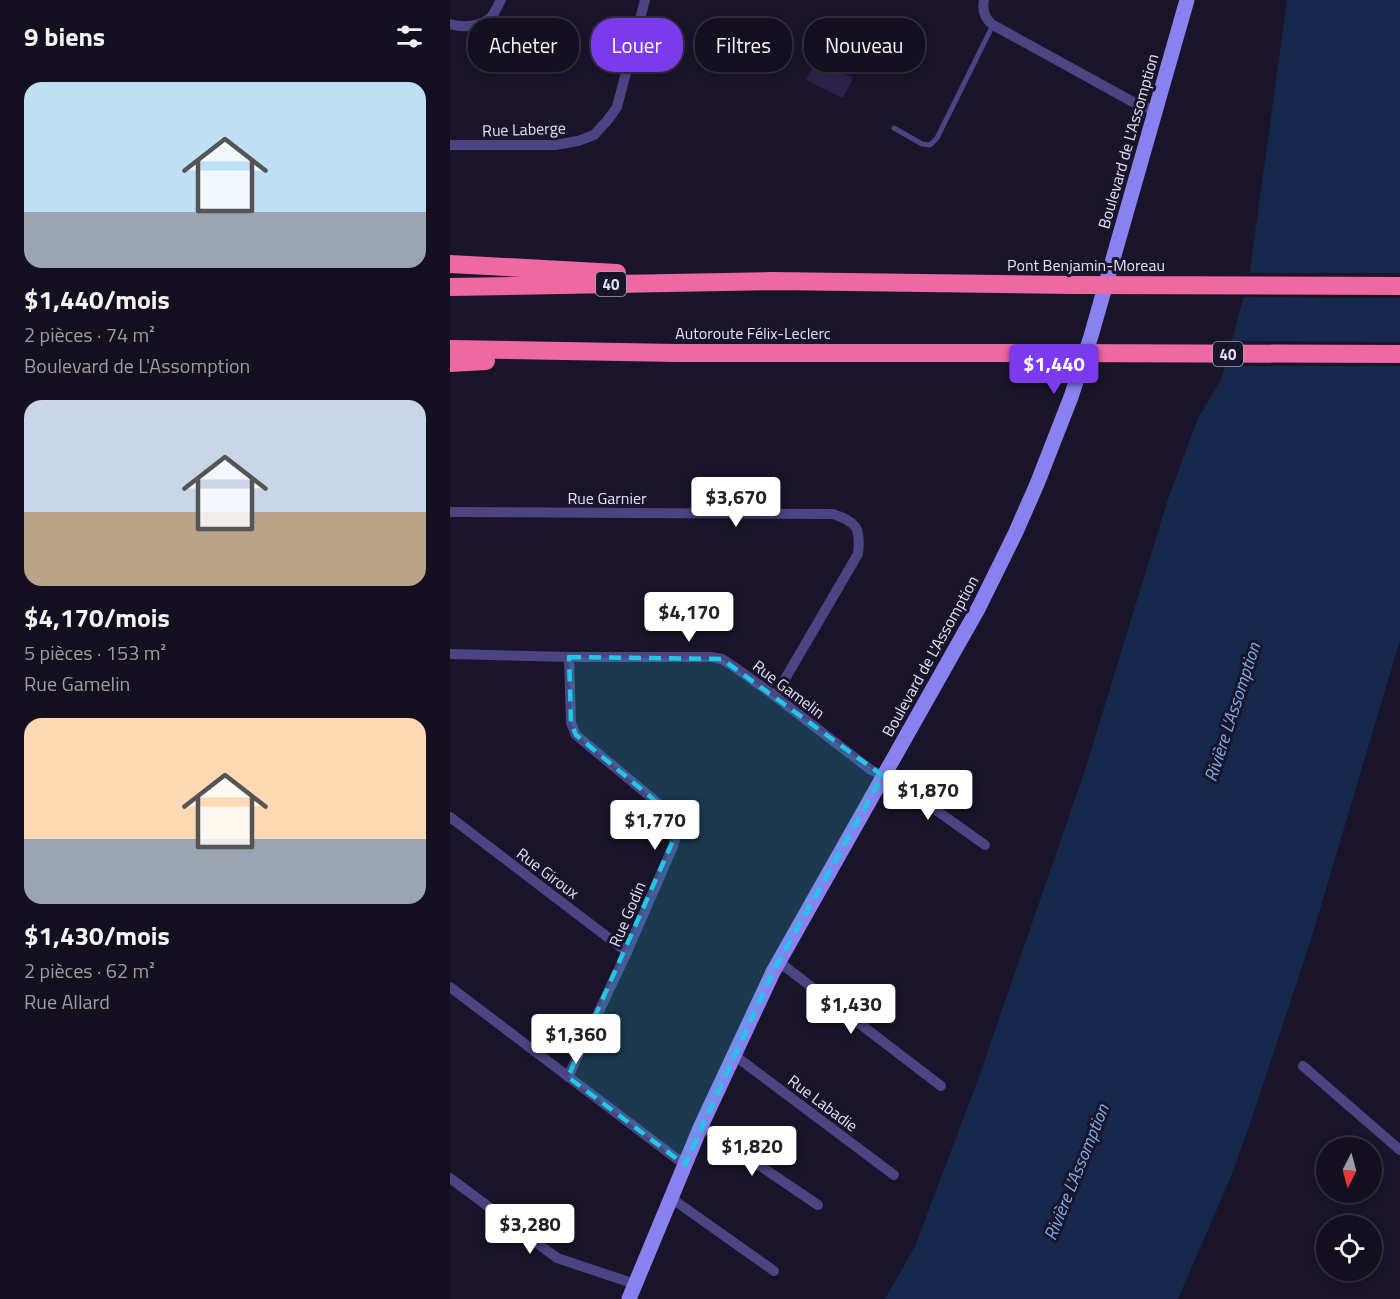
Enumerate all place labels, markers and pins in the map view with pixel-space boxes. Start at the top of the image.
pin: $1,440 [1005,344,1103,395]
pin: $3,670 [687,477,785,528]
pin: $4,170 [640,592,738,643]
pin: $1,870 [879,770,977,821]
pin: $1,770 [606,800,704,851]
pin: $1,430 [802,984,900,1035]
pin: $1,360 [527,1014,625,1065]
pin: $1,820 [703,1126,801,1177]
pin: $3,280 [481,1204,579,1255]

